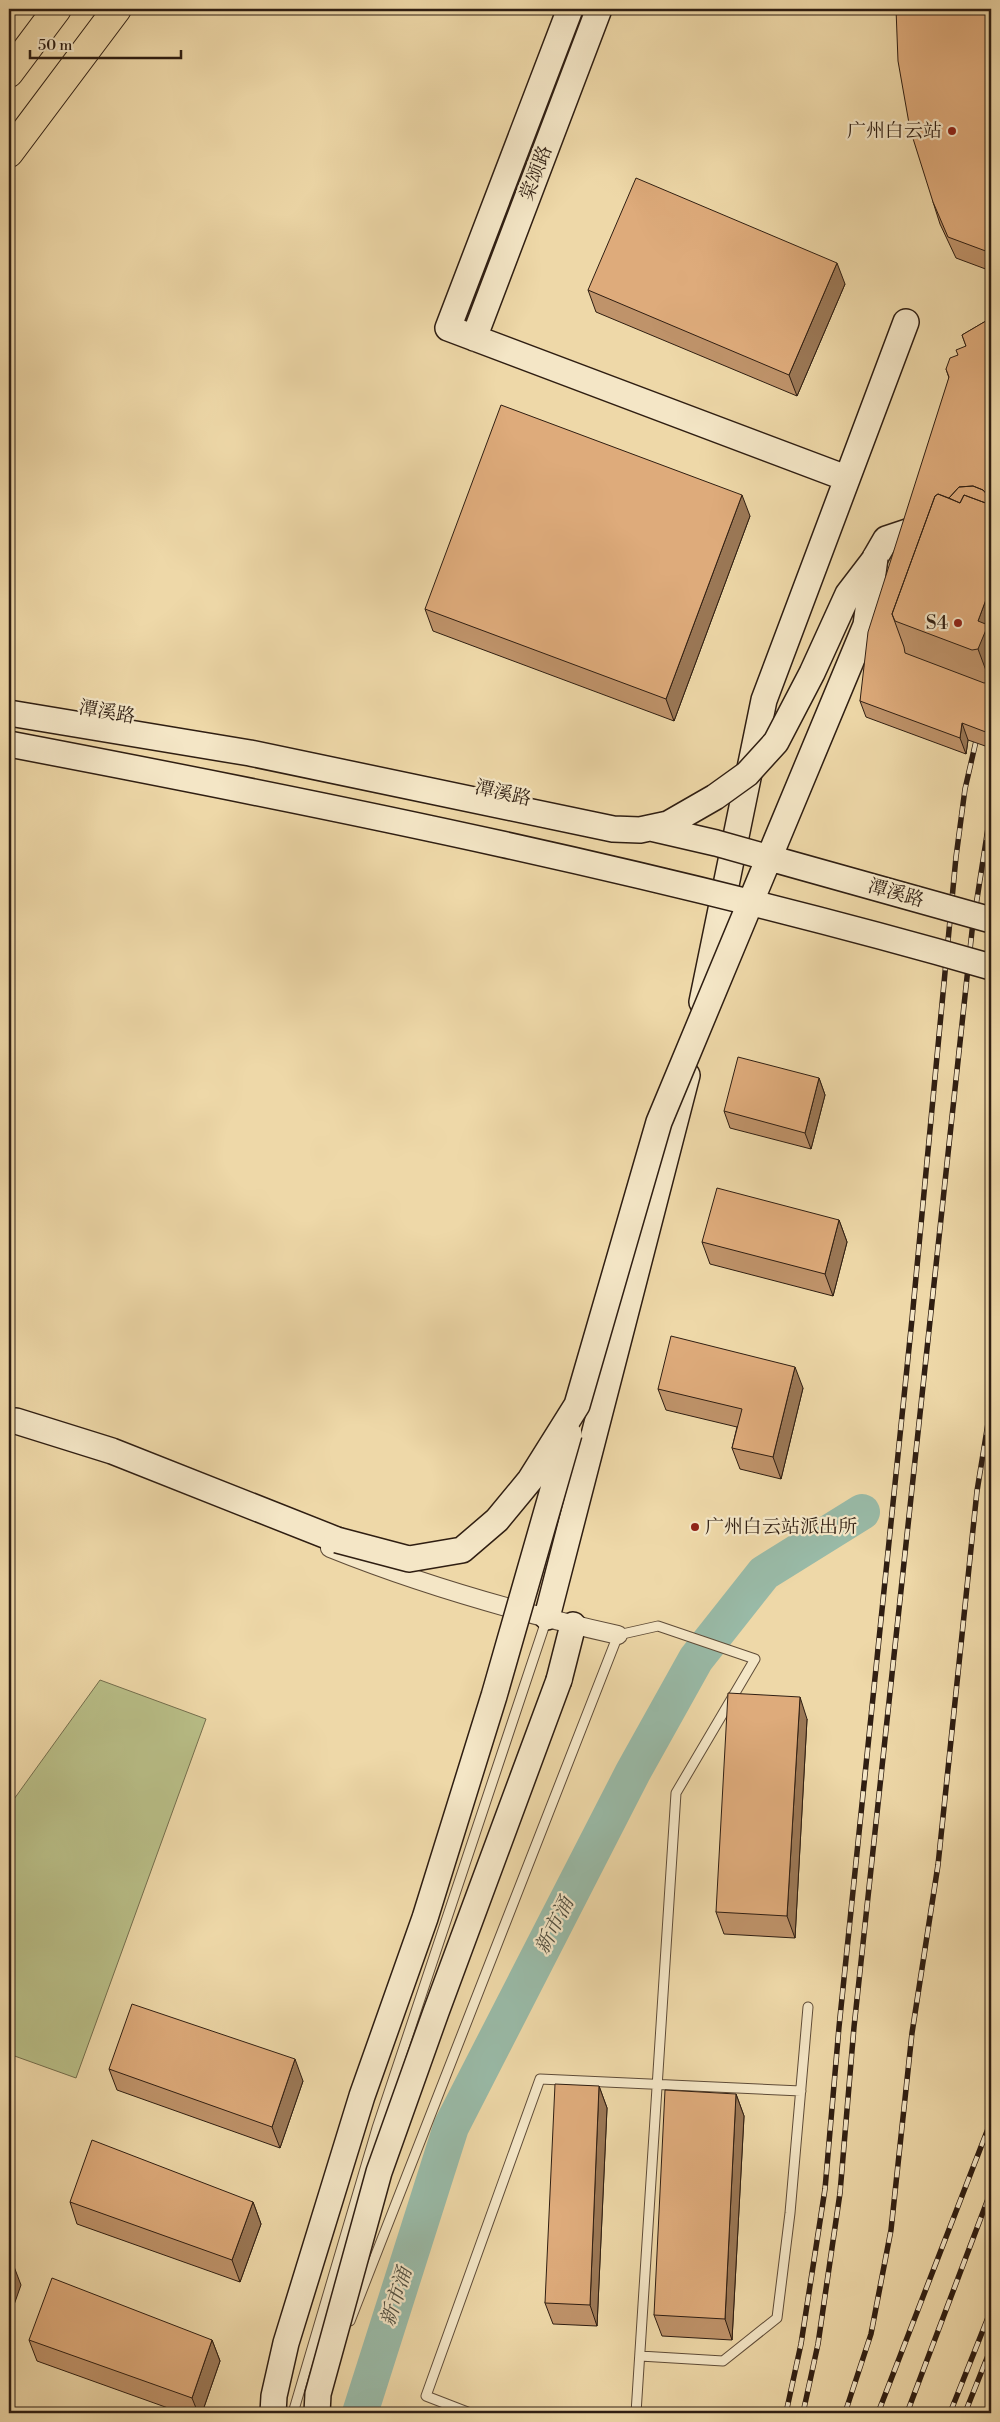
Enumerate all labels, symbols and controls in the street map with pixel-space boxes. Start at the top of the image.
scale bar [30,28,181,60]
text: 50 m [38,36,72,55]
place label: 广州白云站 [847,119,942,143]
marker: 广州白云站 [946,125,958,137]
street label: 棠颂路 [515,142,557,204]
place label: S4 [926,611,948,635]
marker: S4 [952,617,964,629]
street label: 潭溪路 [77,695,137,729]
street label: 潭溪路 [473,775,533,811]
street label: 潭溪路 [865,874,927,912]
place label: 广州白云站派出所 [705,1515,857,1539]
marker: 广州白云站派出所 [689,1521,701,1533]
water label: 新市涌 [530,1892,581,1958]
water label: 新市涌 [376,2263,419,2329]

